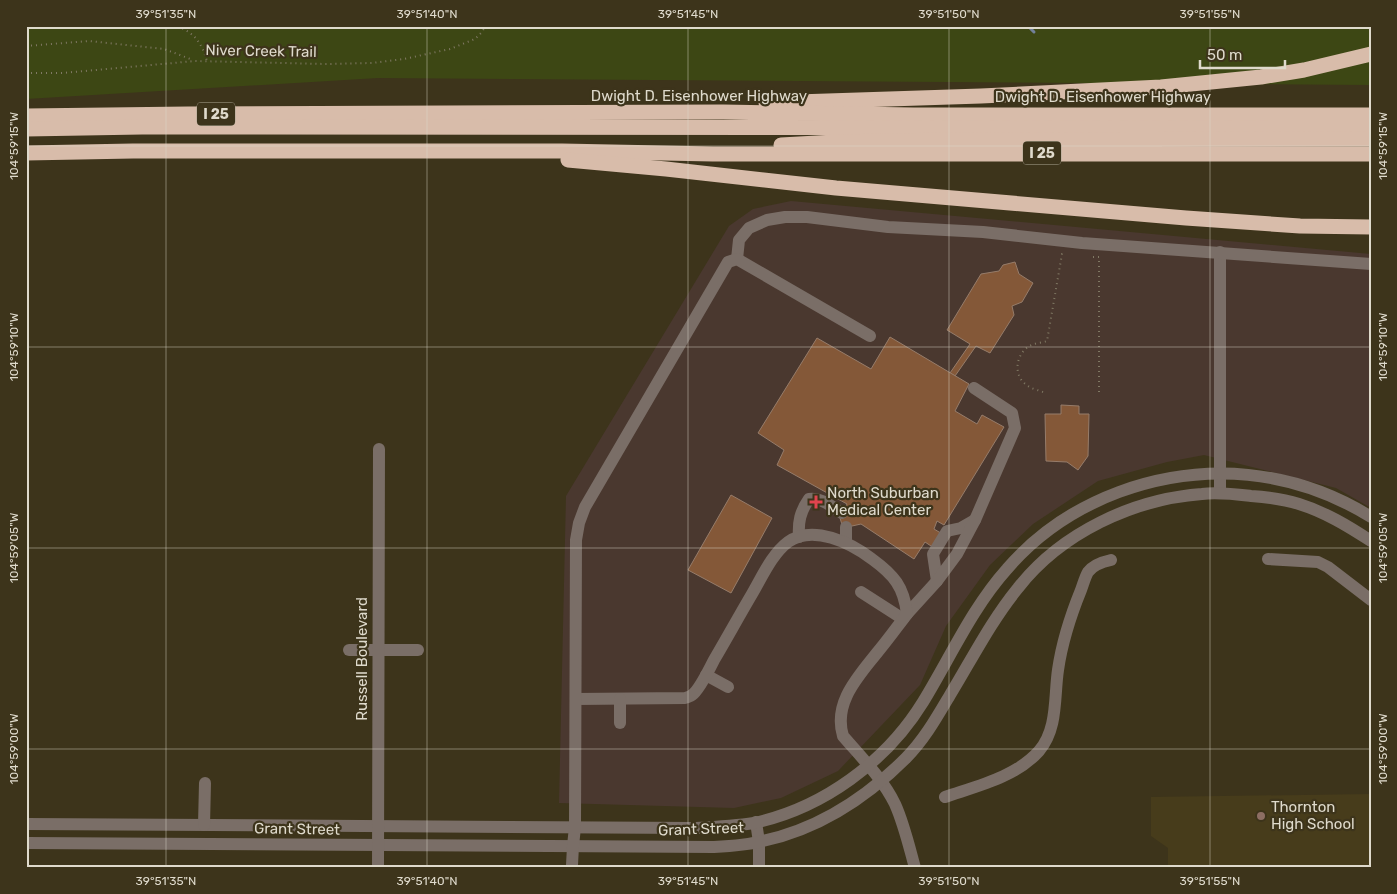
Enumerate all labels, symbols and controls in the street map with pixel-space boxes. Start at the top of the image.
text: 39°51'35"N [136,7,196,21]
text: 39°51'40"N [397,7,457,21]
text: 39°51'45"N [658,7,718,21]
text: 39°51'50"N [918,7,980,21]
text: 39°51'55"N [1180,7,1240,21]
scale bar [1200,38,1284,70]
street label: Niver Creek Trail [205,41,317,61]
text: 50 m [1207,46,1242,64]
street label: Dwight D. Eisenhower Highway [591,87,807,105]
street label: Dwight D. Eisenhower Highway [995,88,1211,106]
road number: I 25 [197,102,235,126]
text: 104°59'15"W [7,112,21,180]
text: 104°59'15"W [1376,112,1390,180]
road number: I 25 [1023,142,1061,164]
text: 104°59'10"W [7,312,21,381]
text: 104°59'10"W [1376,312,1390,381]
place label: North Suburban Medical Center [827,484,939,519]
marker: North Suburban Medical Center [809,495,823,509]
text: 104°59'05"W [7,512,21,583]
text: 104°59'05"W [1376,512,1390,583]
street label: Russell Boulevard [353,597,371,721]
text: 104°59'00"W [7,713,21,785]
text: 104°59'00"W [1376,713,1390,785]
place label: Thornton High School [1271,798,1355,833]
marker: Thornton High School [1255,810,1267,822]
street label: Grant Street [254,819,340,839]
street label: Grant Street [658,819,744,839]
text: 39°51'35"N [136,874,196,888]
text: 39°51'40"N [397,874,457,888]
text: 39°51'45"N [658,874,718,888]
text: 39°51'50"N [918,874,980,888]
text: 39°51'55"N [1180,874,1240,888]

